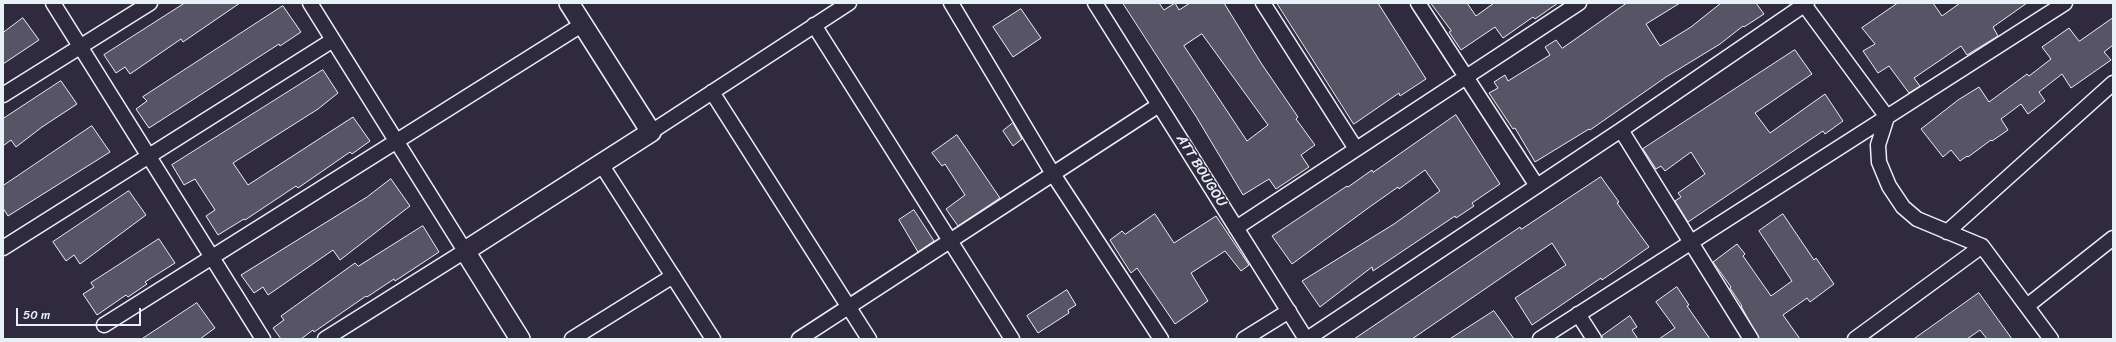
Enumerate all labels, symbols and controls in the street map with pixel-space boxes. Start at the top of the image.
street label: ATT BOUGOU [1172,132,1230,210]
scale bar [18,300,143,326]
text: 50 m [23,304,50,326]

